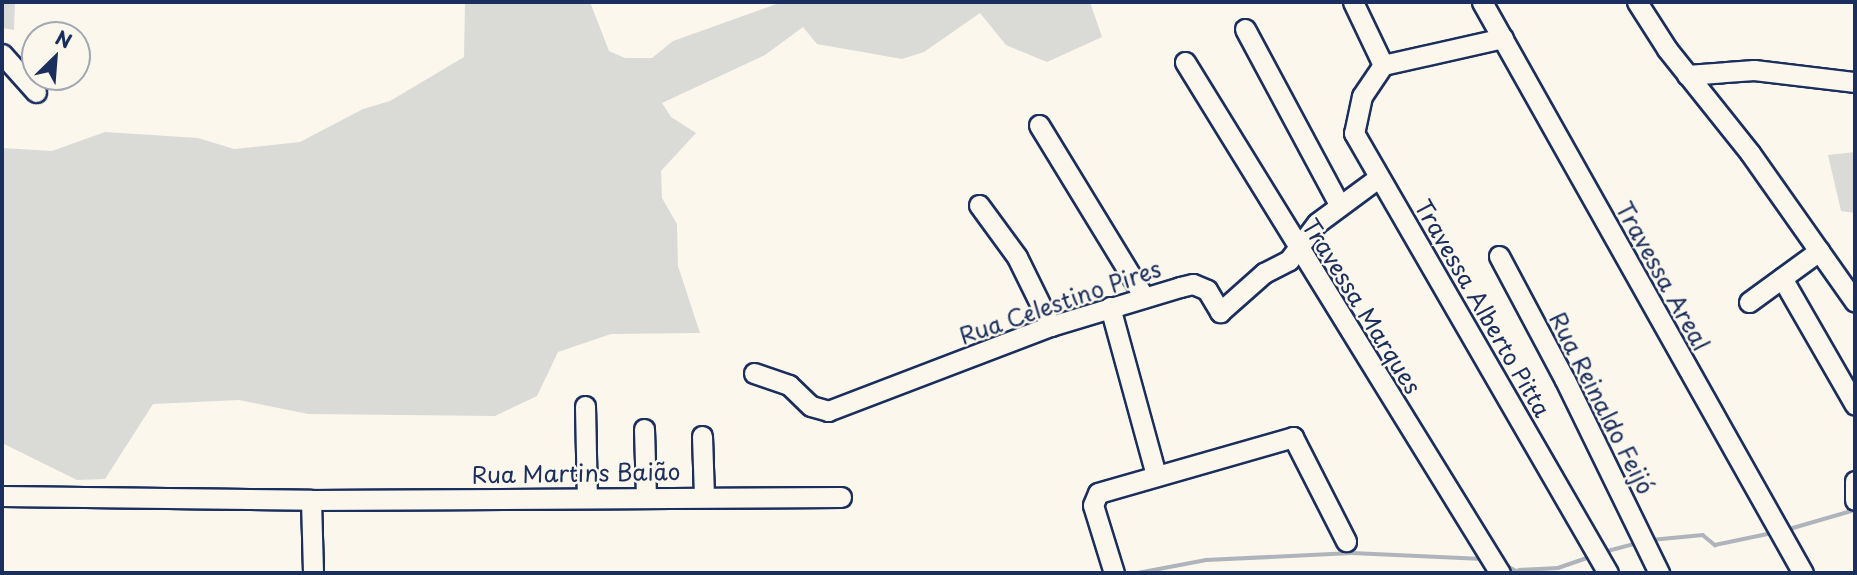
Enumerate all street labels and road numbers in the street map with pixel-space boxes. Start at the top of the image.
street label: Travessa Alberto Pitta [1409,194,1557,422]
street label: Travessa Areal [1611,197,1715,355]
street label: Travessa Marques [1297,213,1427,399]
street label: Rua Celestino Pires [954,254,1166,350]
street label: Rua Reinaldo Feijó [1543,306,1661,500]
street label: Rua Martins Baião [471,457,681,489]

